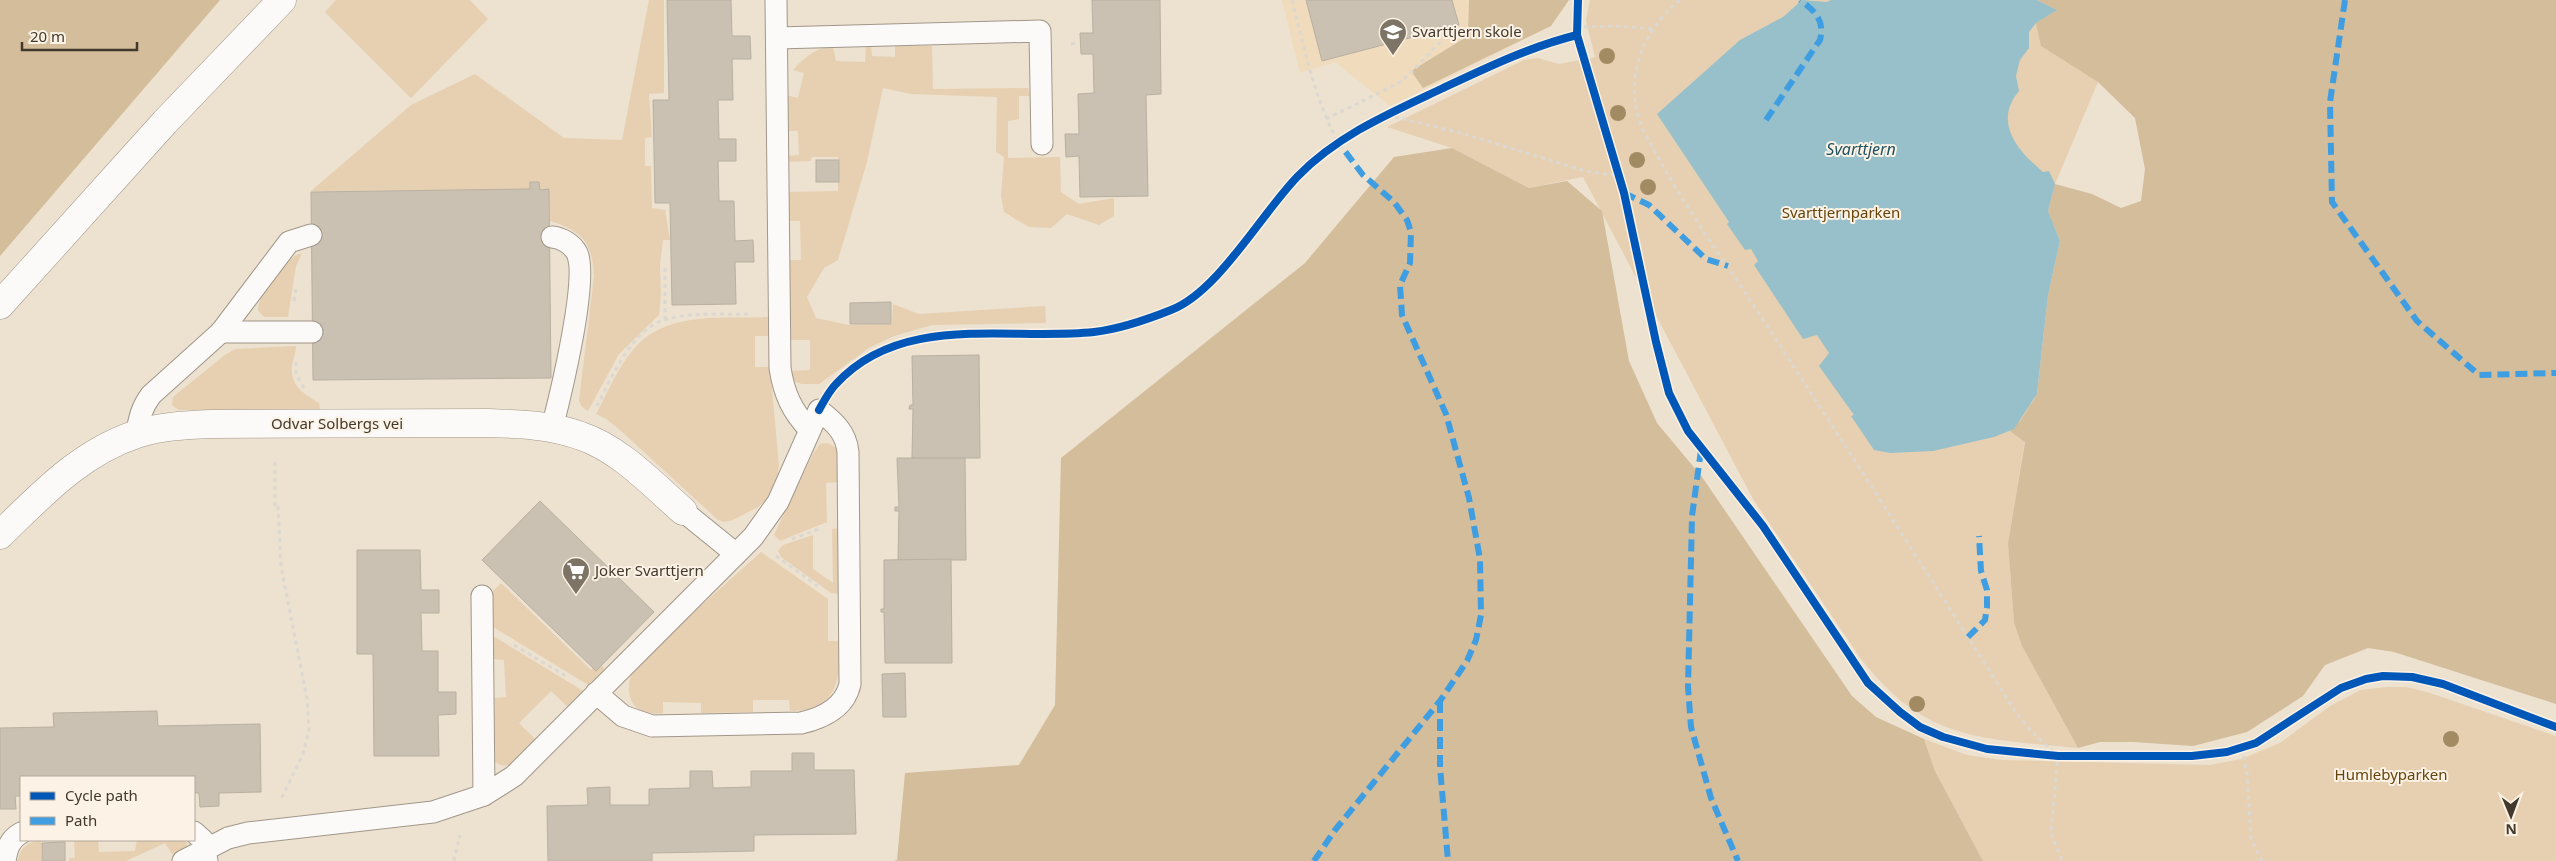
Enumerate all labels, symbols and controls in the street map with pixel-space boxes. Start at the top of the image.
school or university icon: Svarttjern skole [1378,17,1408,56]
scale bar [22,20,138,52]
place label: Svarttjern skole [1412,21,1522,41]
text: 20 m [30,26,65,46]
water label: Svarttjern [1826,138,1896,160]
park label: Svarttjernparken [1782,202,1900,222]
street label: Odvar Solbergs vei [271,413,403,433]
supermarket icon: Joker Svarttjern [561,556,591,595]
place label: Joker Svarttjern [593,560,704,580]
park label: Humlebyparken [2335,764,2447,784]
legend [20,776,195,841]
text: Cycle path [65,785,138,805]
north arrow [2486,791,2536,841]
text: Path [65,810,97,830]
text: N [2505,820,2517,839]

